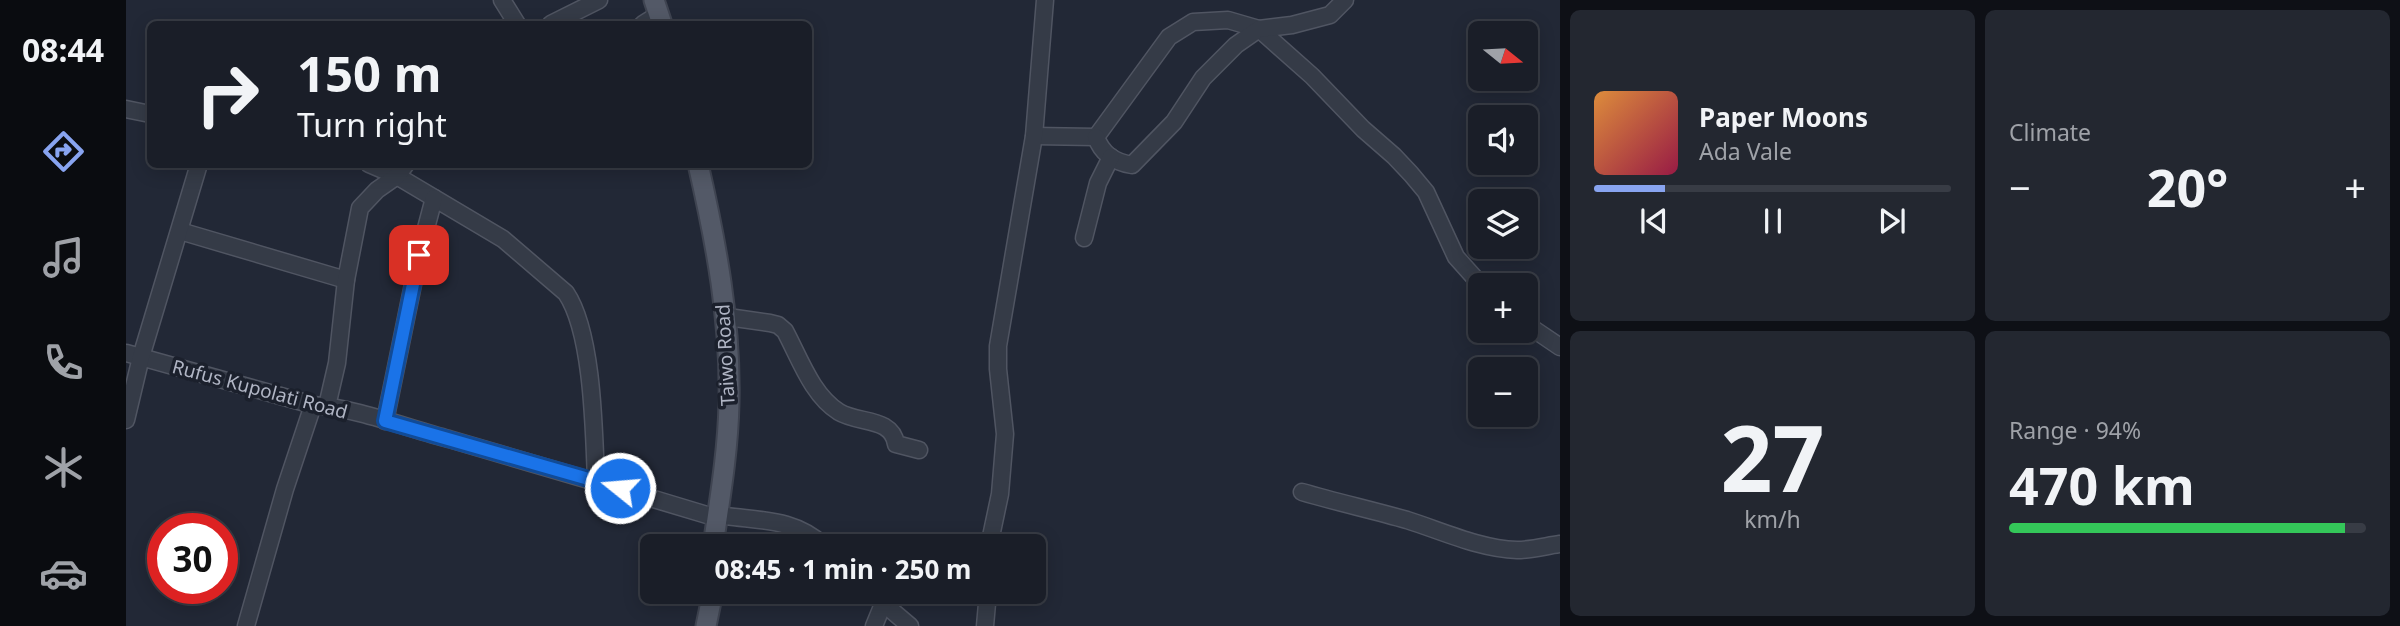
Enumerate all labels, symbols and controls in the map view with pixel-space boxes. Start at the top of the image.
north arrow [1468,21,1538,91]
map controls [1468,21,1538,427]
text: 08:44 [22,28,104,71]
text: 150 m [297,40,442,106]
icon: right [182,49,273,140]
text: Paper Moons [1699,99,1868,135]
text: Turn right [297,103,447,146]
button: sound [1468,105,1538,175]
text: Climate [2009,116,2091,148]
icon: directions [39,127,88,176]
text: Ada Vale [1699,135,1792,167]
text: 20° [2147,151,2228,222]
text: − [2009,161,2031,213]
text: + [2344,161,2366,213]
button: layers [1468,189,1538,259]
icon: previous [1635,202,1673,240]
icon: pause [1754,202,1792,240]
icon: next [1873,202,1911,240]
pin [389,225,449,285]
icon: music [39,233,88,282]
icon: arrive [400,236,438,274]
button: + [1468,273,1538,343]
street label: Taiwo Road [709,304,741,406]
icon: phone [39,338,88,387]
street label: Rufus Kupolati Road [169,353,351,425]
button: − [1468,357,1538,427]
text: 27 [1720,395,1825,519]
text: Range · 94% [2009,414,2141,446]
icon: climate [39,443,88,492]
text: 470 km [2009,449,2195,520]
position arrow [583,451,657,525]
text: km/h [1744,503,1801,535]
speed limit sign: 30 [147,513,238,604]
icon: car [39,549,88,598]
text: 08:45 · 1 min · 250 m [715,551,971,587]

